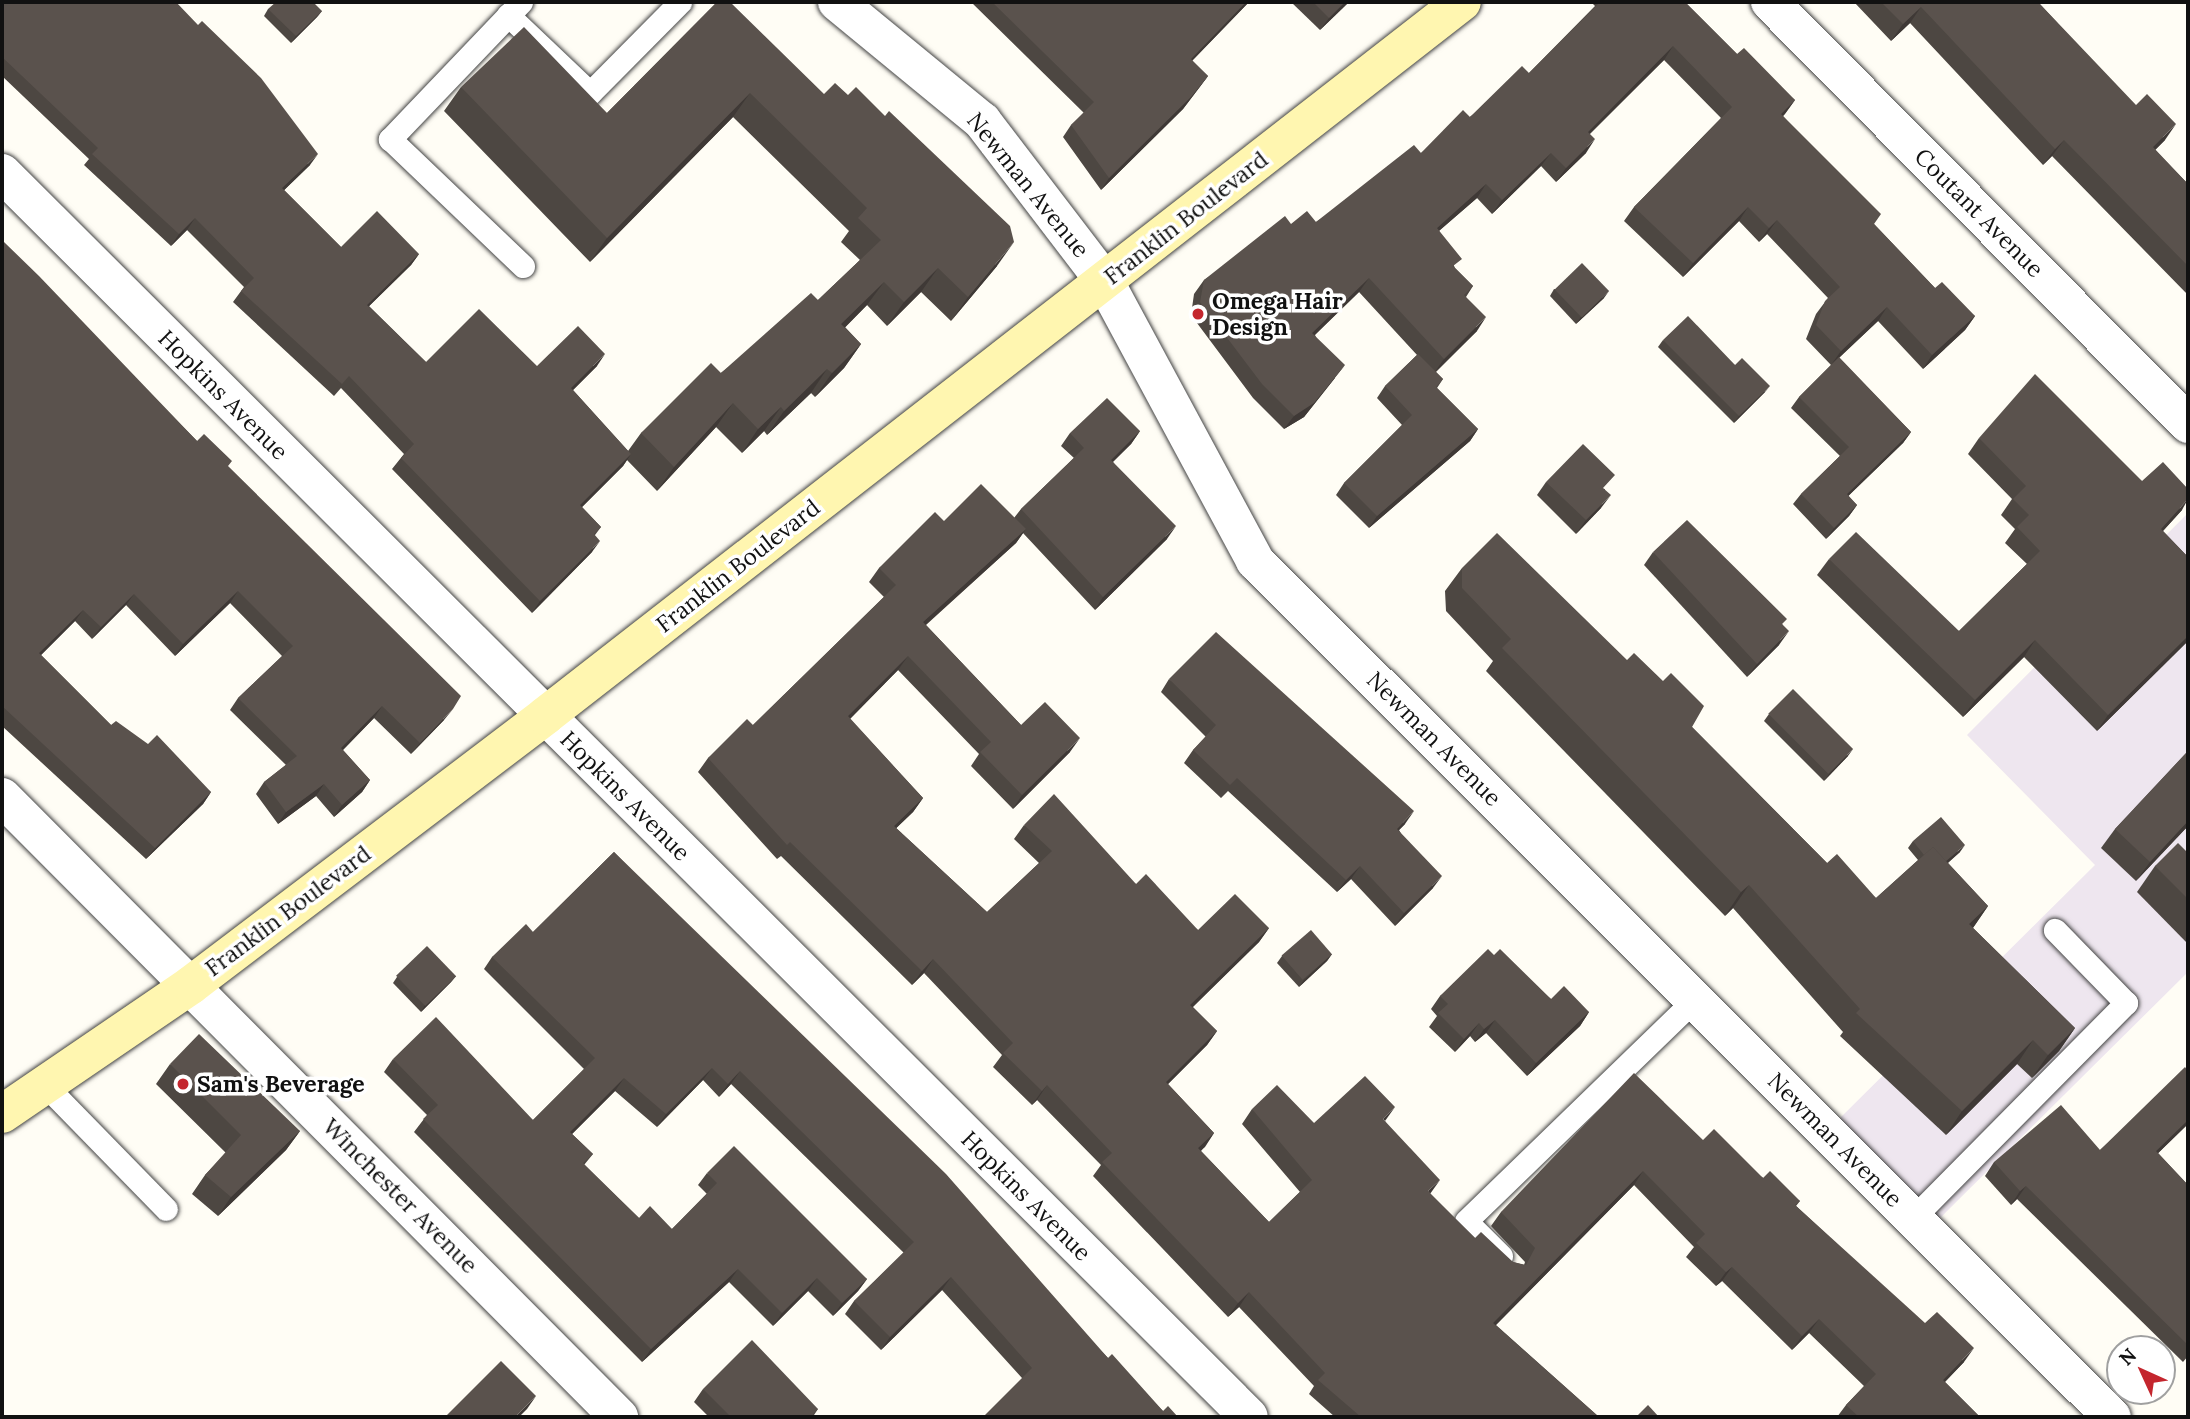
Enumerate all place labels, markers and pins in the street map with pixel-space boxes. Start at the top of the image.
place label: Omega Hair Design [1212,287,1343,341]
marker: Omega Hair Design [1190,306,1206,322]
place label: Sam's Beverage [197,1070,365,1098]
marker: Sam's Beverage [175,1076,191,1092]

